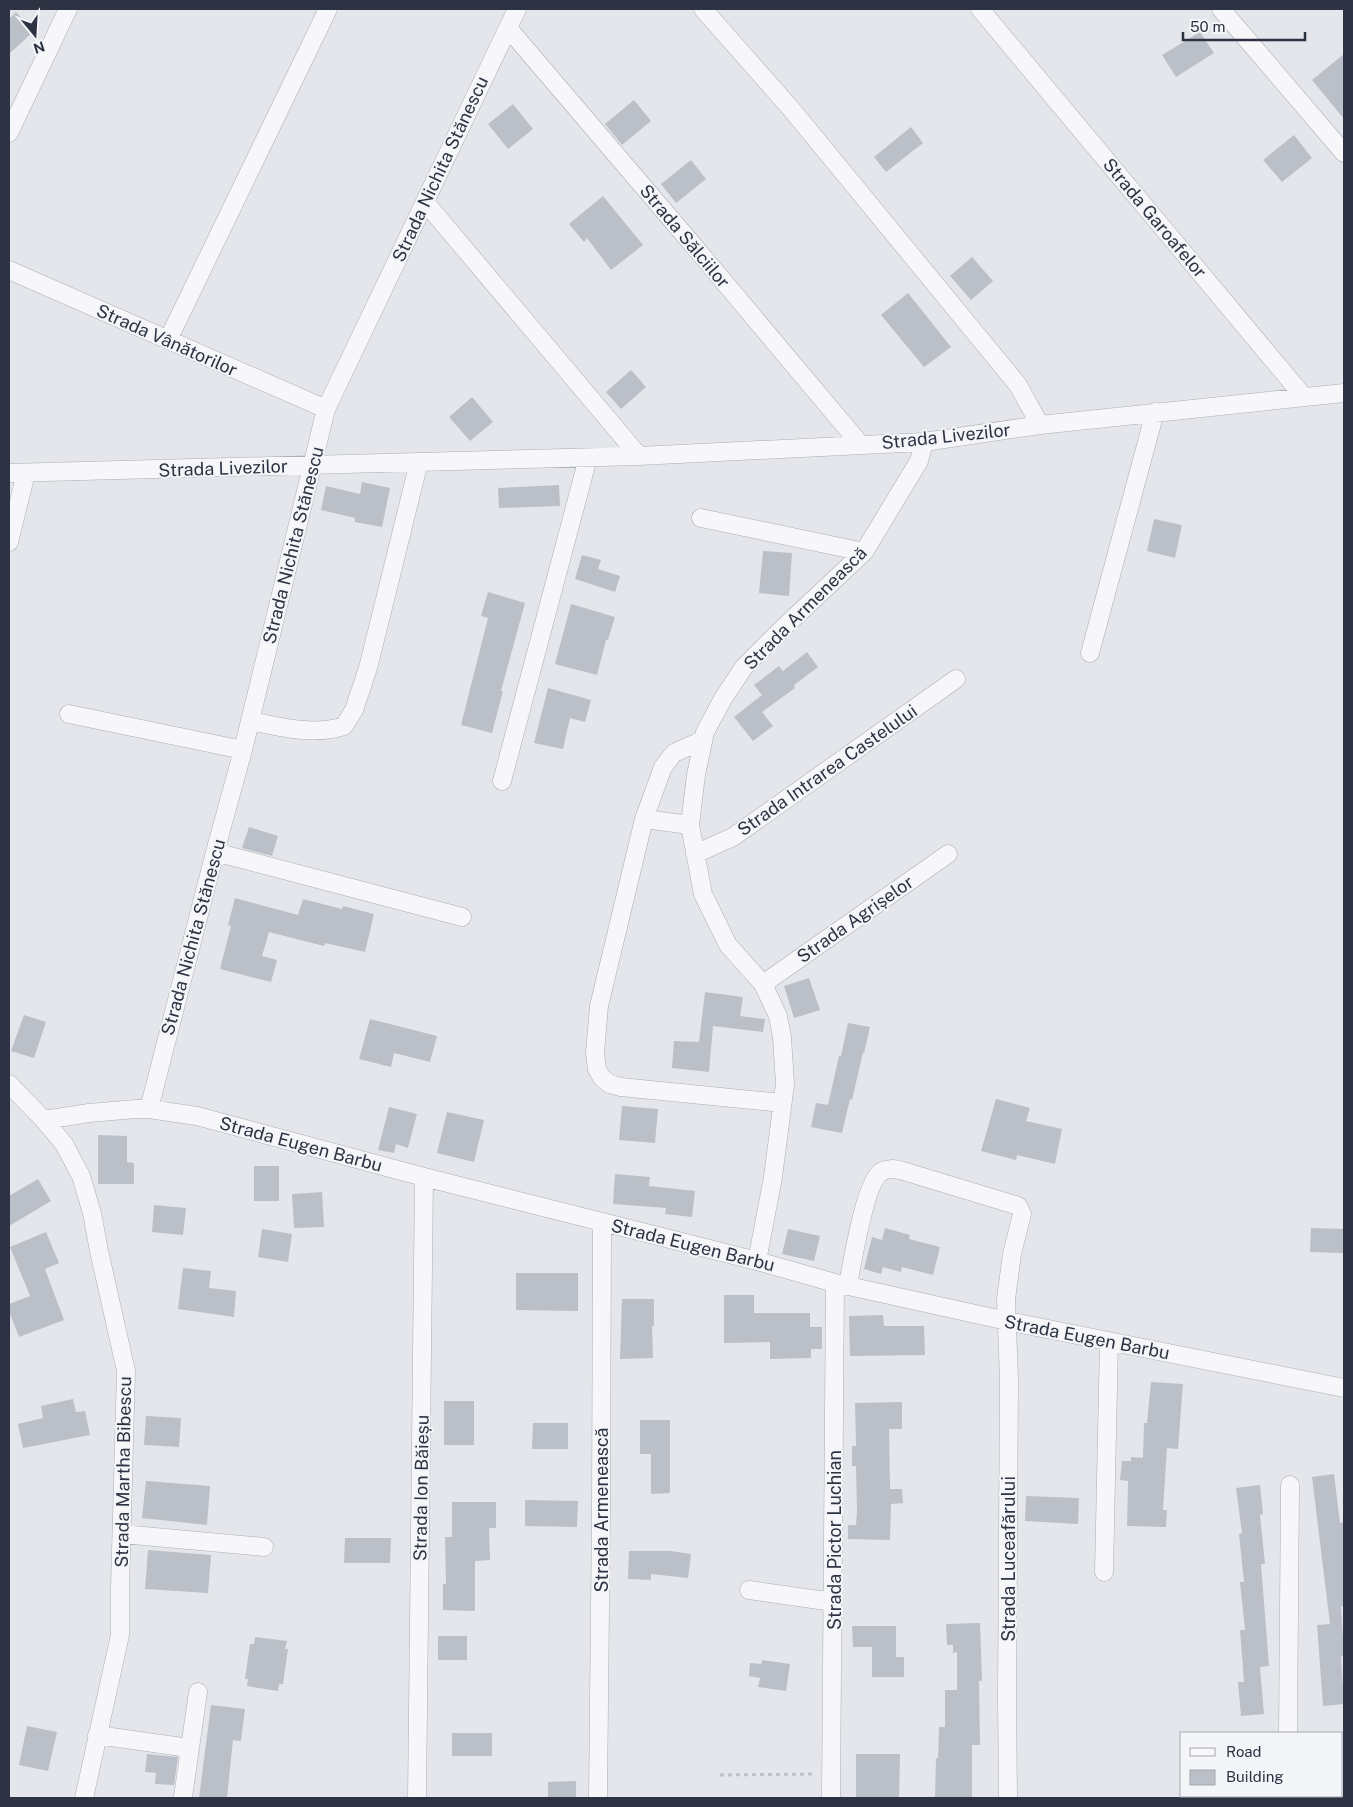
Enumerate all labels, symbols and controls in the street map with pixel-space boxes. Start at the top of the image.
north arrow [10,10,60,60]
scale bar [1183,10,1306,42]
text: 50 m [1190,18,1225,35]
text: N [31,38,47,57]
street label: Strada Nichita Stănescu [388,73,492,265]
street label: Strada Garoafelor [1099,154,1211,282]
street label: Strada Sălciilor [636,180,734,292]
street label: Strada Vânătorilor [93,299,241,381]
street label: Strada Livezilor [880,419,1012,453]
street label: Strada Nichita Stănescu [258,444,328,646]
street label: Strada Livezilor [158,455,288,481]
street label: Strada Armenească [739,542,871,674]
street label: Strada Intrarea Castelului [733,700,921,840]
street label: Strada Nichita Stănescu [157,836,229,1038]
street label: Strada Agrișelor [793,871,917,967]
street label: Strada Eugen Barbu [217,1112,385,1176]
street label: Strada Eugen Barbu [609,1214,777,1276]
street label: Strada Eugen Barbu [1003,1311,1171,1363]
street label: Strada Martha Bibescu [111,1376,135,1568]
street label: Strada Ion Băieșu [409,1415,433,1561]
street label: Strada Armenească [591,1427,612,1593]
street label: Strada Pictor Luchian [824,1450,845,1630]
street label: Strada Luceafărului [998,1476,1019,1642]
legend [1180,1732,1343,1797]
text: Road [1226,1743,1262,1760]
text: Building [1226,1768,1284,1785]

